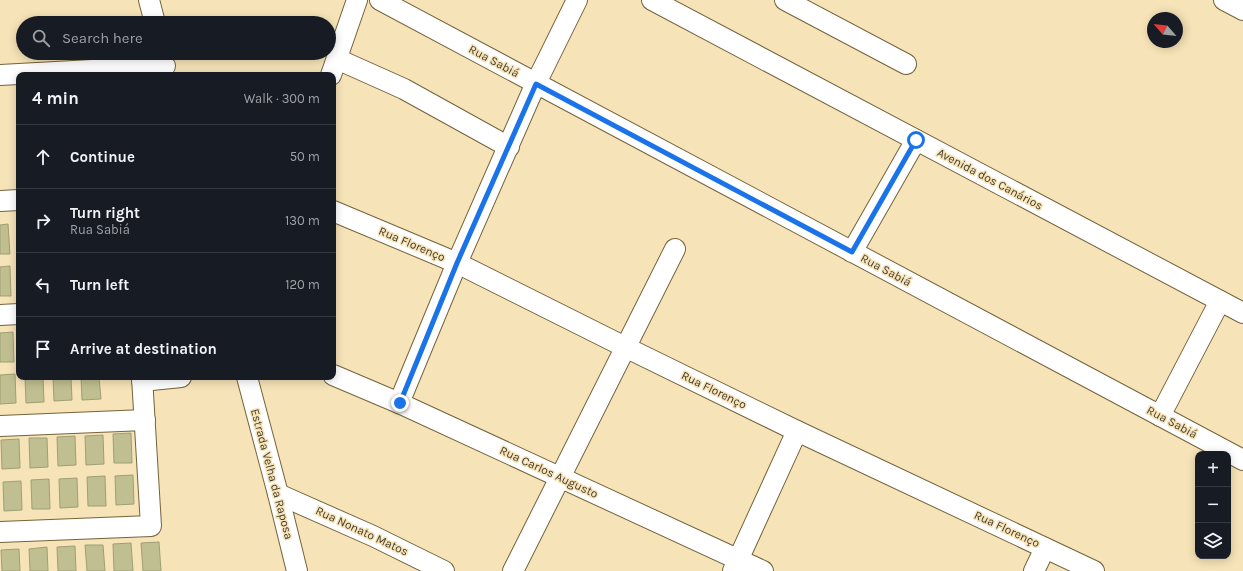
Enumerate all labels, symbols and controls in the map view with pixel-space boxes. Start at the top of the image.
north arrow [1147,12,1183,48]
search box [16,16,336,60]
icon: search [30,27,52,49]
text: Search here [62,29,143,47]
street label: Rua Sabiá [466,42,522,80]
text: 4 min [32,88,79,108]
text: Walk · 300 m [244,91,320,106]
route start [907,131,925,149]
street label: Avenida dos Canários [935,145,1045,213]
icon: ahead [32,146,54,168]
text: Continue [70,148,135,166]
text: 50 m [290,149,320,164]
text: Turn right [70,204,140,222]
icon: right [32,210,54,232]
text: 130 m [285,213,320,228]
text: Rua Sabiá [70,222,130,237]
street label: Rua Florenço [377,224,447,264]
street label: Rua Sabiá [858,251,914,289]
icon: left [32,274,54,296]
text: Turn left [70,276,129,294]
text: 120 m [285,277,320,292]
icon: arrive [32,338,54,360]
text: Arrive at destination [70,340,217,358]
street label: Rua Florenço [679,368,749,412]
route end [391,394,409,412]
street label: Rua Sabiá [1144,403,1200,441]
street label: Estrada Velha da Raposa [248,407,296,541]
street label: Rua Carlos Augusto [498,443,600,501]
map controls [1195,451,1231,559]
button: + [1195,451,1231,487]
button: − [1195,487,1231,523]
street label: Rua Nonato Matos [313,503,411,559]
street label: Rua Florenço [972,508,1042,550]
button: layers [1195,523,1231,559]

